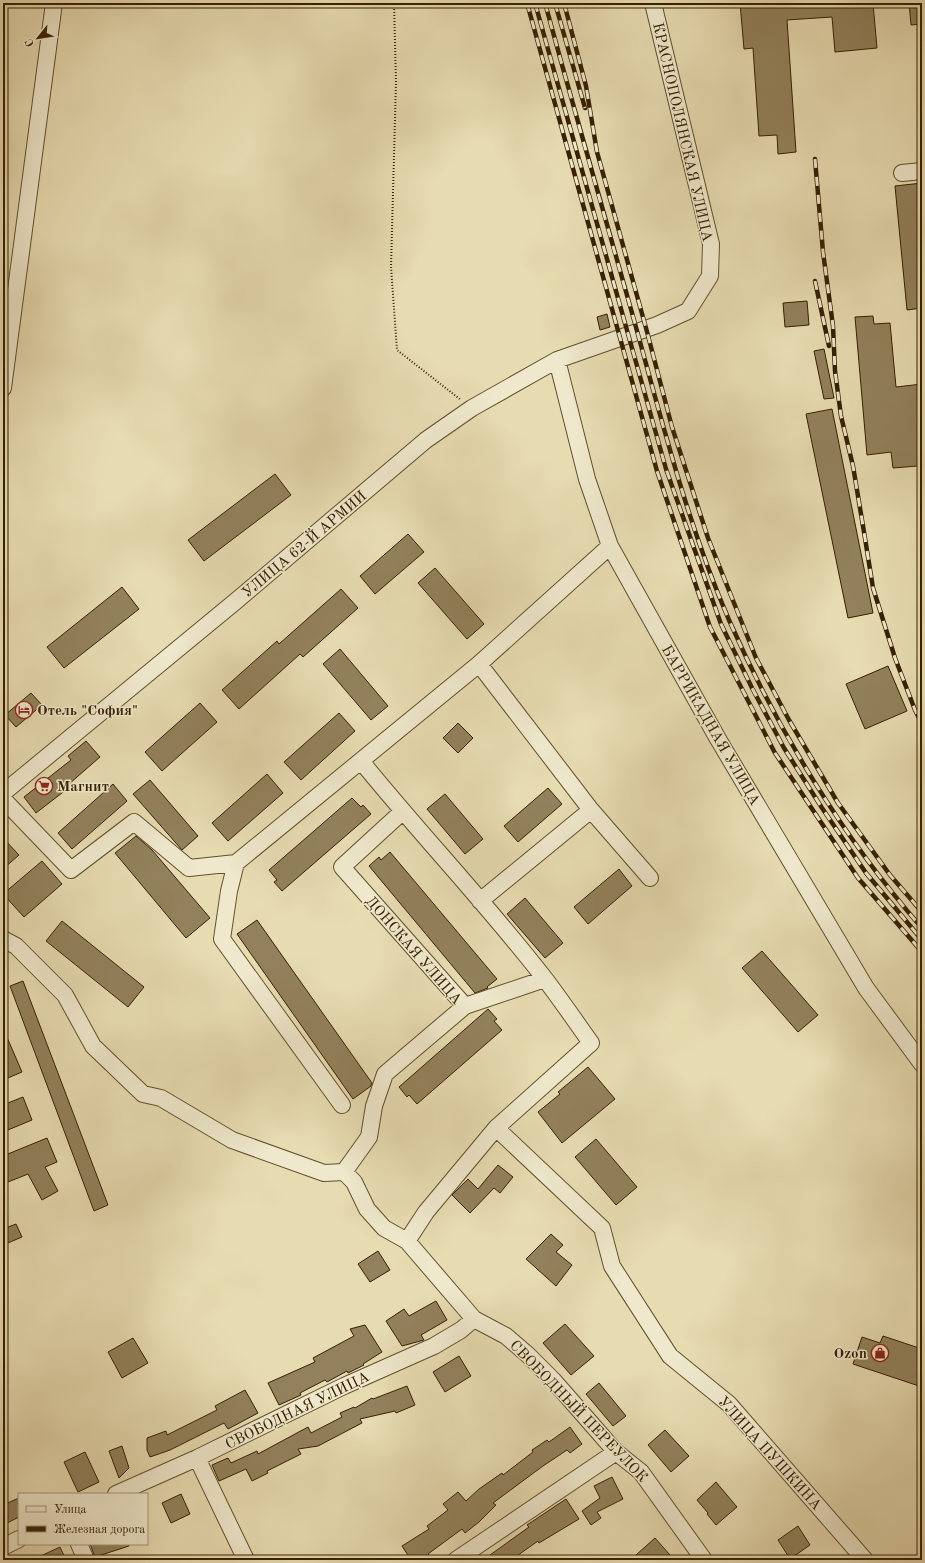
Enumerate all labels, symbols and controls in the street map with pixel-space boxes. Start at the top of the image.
north arrow [18,18,58,58]
street label: КРАСНОПОЛЯНСКАЯ УЛИЦА [649,21,714,244]
text: С [24,36,37,48]
street label: УЛИЦА 62-Й АРМИИ [237,486,370,601]
street label: БАРРИКАДНАЯ УЛИЦА [658,643,762,809]
hotel icon: Отель "София" [14,700,34,720]
place label: Отель "София" [37,704,138,719]
supermarket icon: Магнит [34,776,54,796]
place label: Магнит [57,780,109,795]
street label: ДОНСКАЯ УЛИЦА [362,894,464,1008]
street label: СВОБОДНЫЙ ПЕРЕУЛОК [506,1335,653,1486]
shop icon: Ozon [870,1343,890,1363]
place label: Ozon [834,1347,867,1362]
street label: СВОБОДНАЯ УЛИЦА [223,1370,372,1453]
street label: УЛИЦА ПУШКИНА [714,1394,824,1514]
legend [18,1493,148,1545]
text: Улица [54,1504,87,1516]
text: Железная дорога [54,1524,145,1536]

